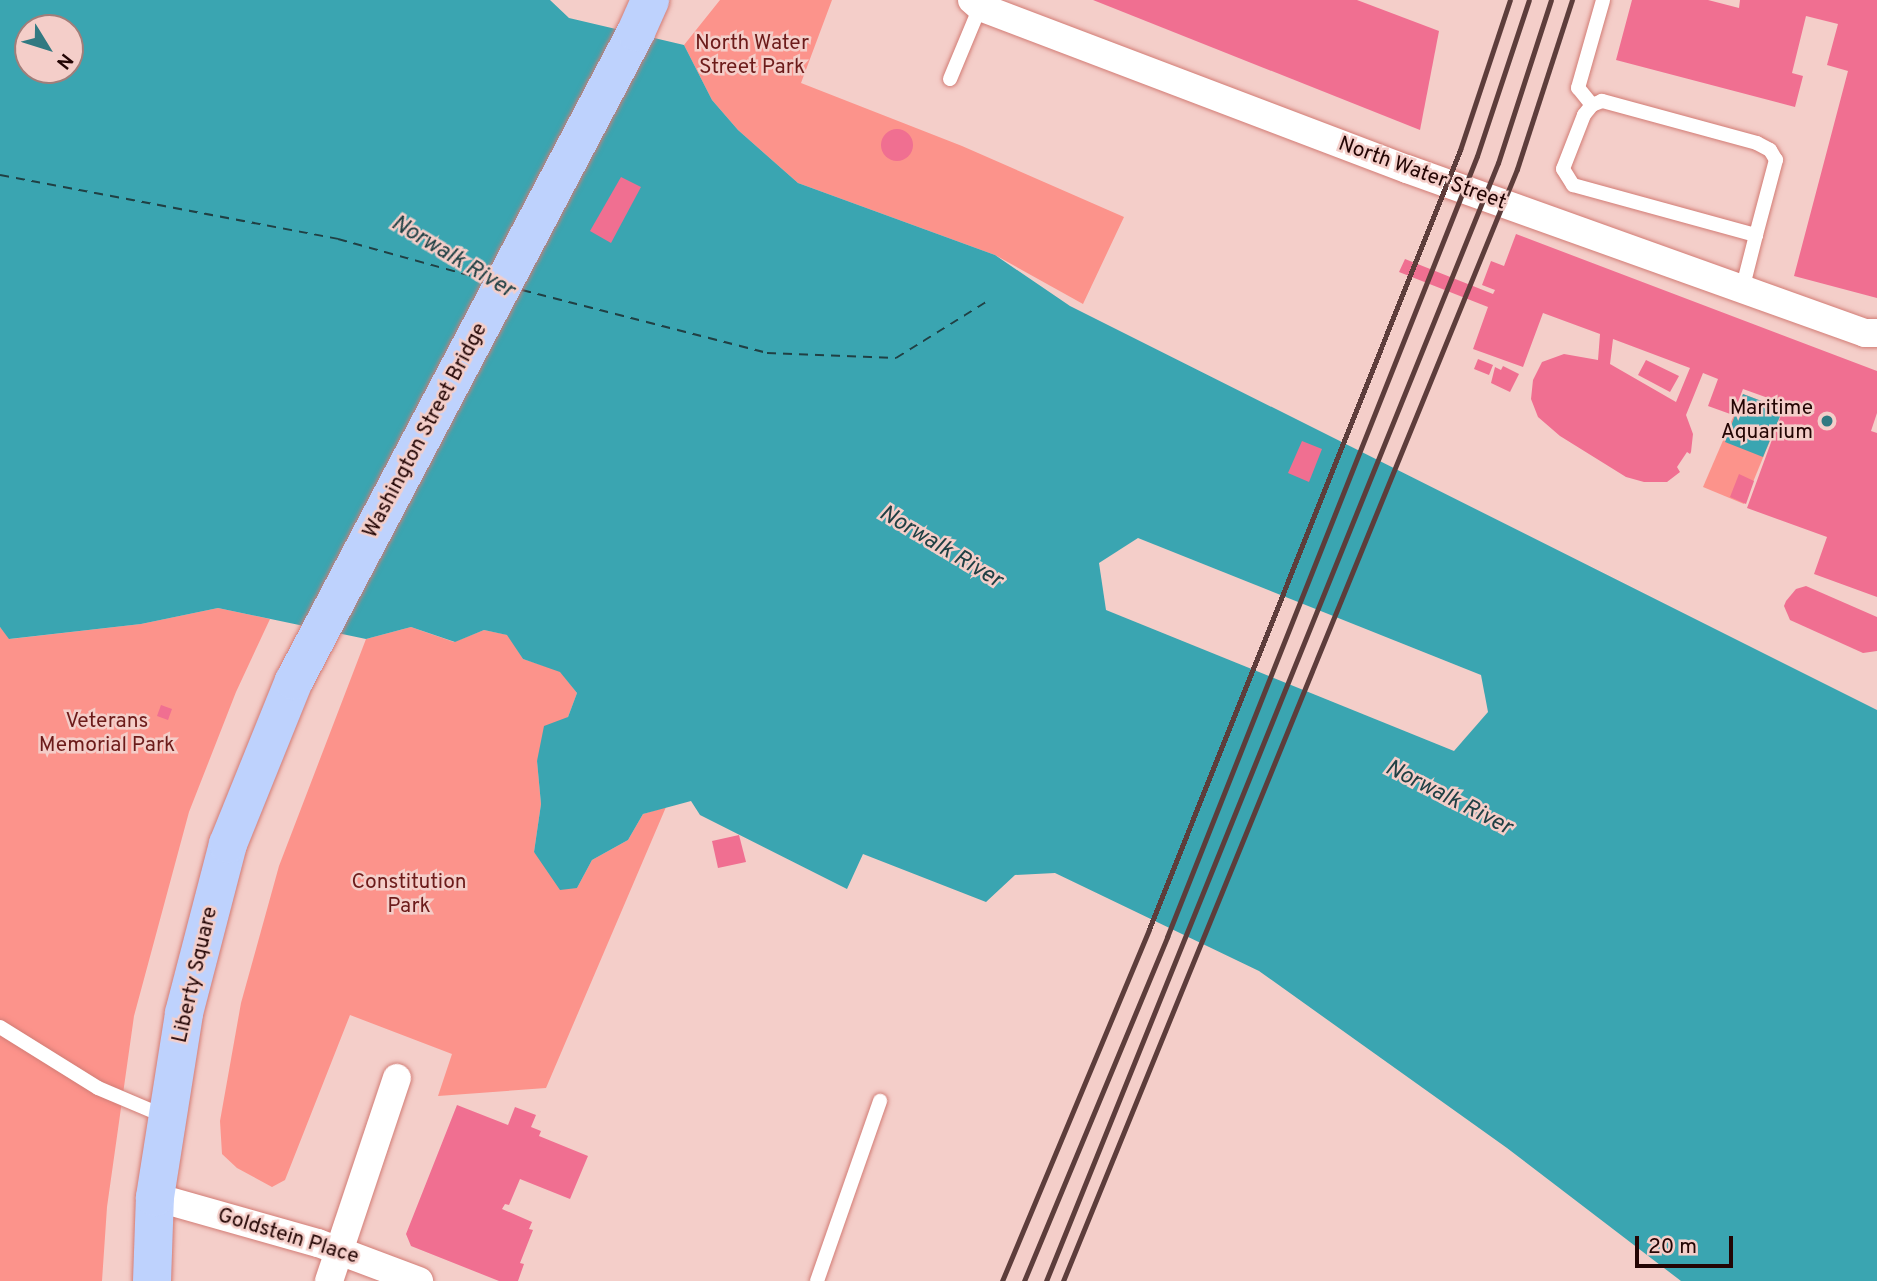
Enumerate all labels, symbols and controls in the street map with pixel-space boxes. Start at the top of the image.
north arrow [14,14,84,84]
park label: North Water Street Park [695,31,809,81]
text: N [50,48,78,73]
street label: North Water Street [1334,132,1510,216]
water label: Norwalk River [385,210,519,306]
street label: Washington Street Bridge [359,319,493,543]
place label: Maritime Aquarium [1721,396,1813,446]
marker: Maritime Aquarium [1819,413,1835,429]
water label: Norwalk River [873,500,1007,596]
park label: Veterans Memorial Park [39,709,175,759]
water label: Norwalk River [1380,755,1516,843]
park label: Constitution Park [351,870,467,920]
street label: Liberty Square [168,904,224,1046]
street label: Goldstein Place [214,1204,362,1270]
scale bar [1639,1222,1737,1266]
text: 20 m [1648,1234,1697,1261]

